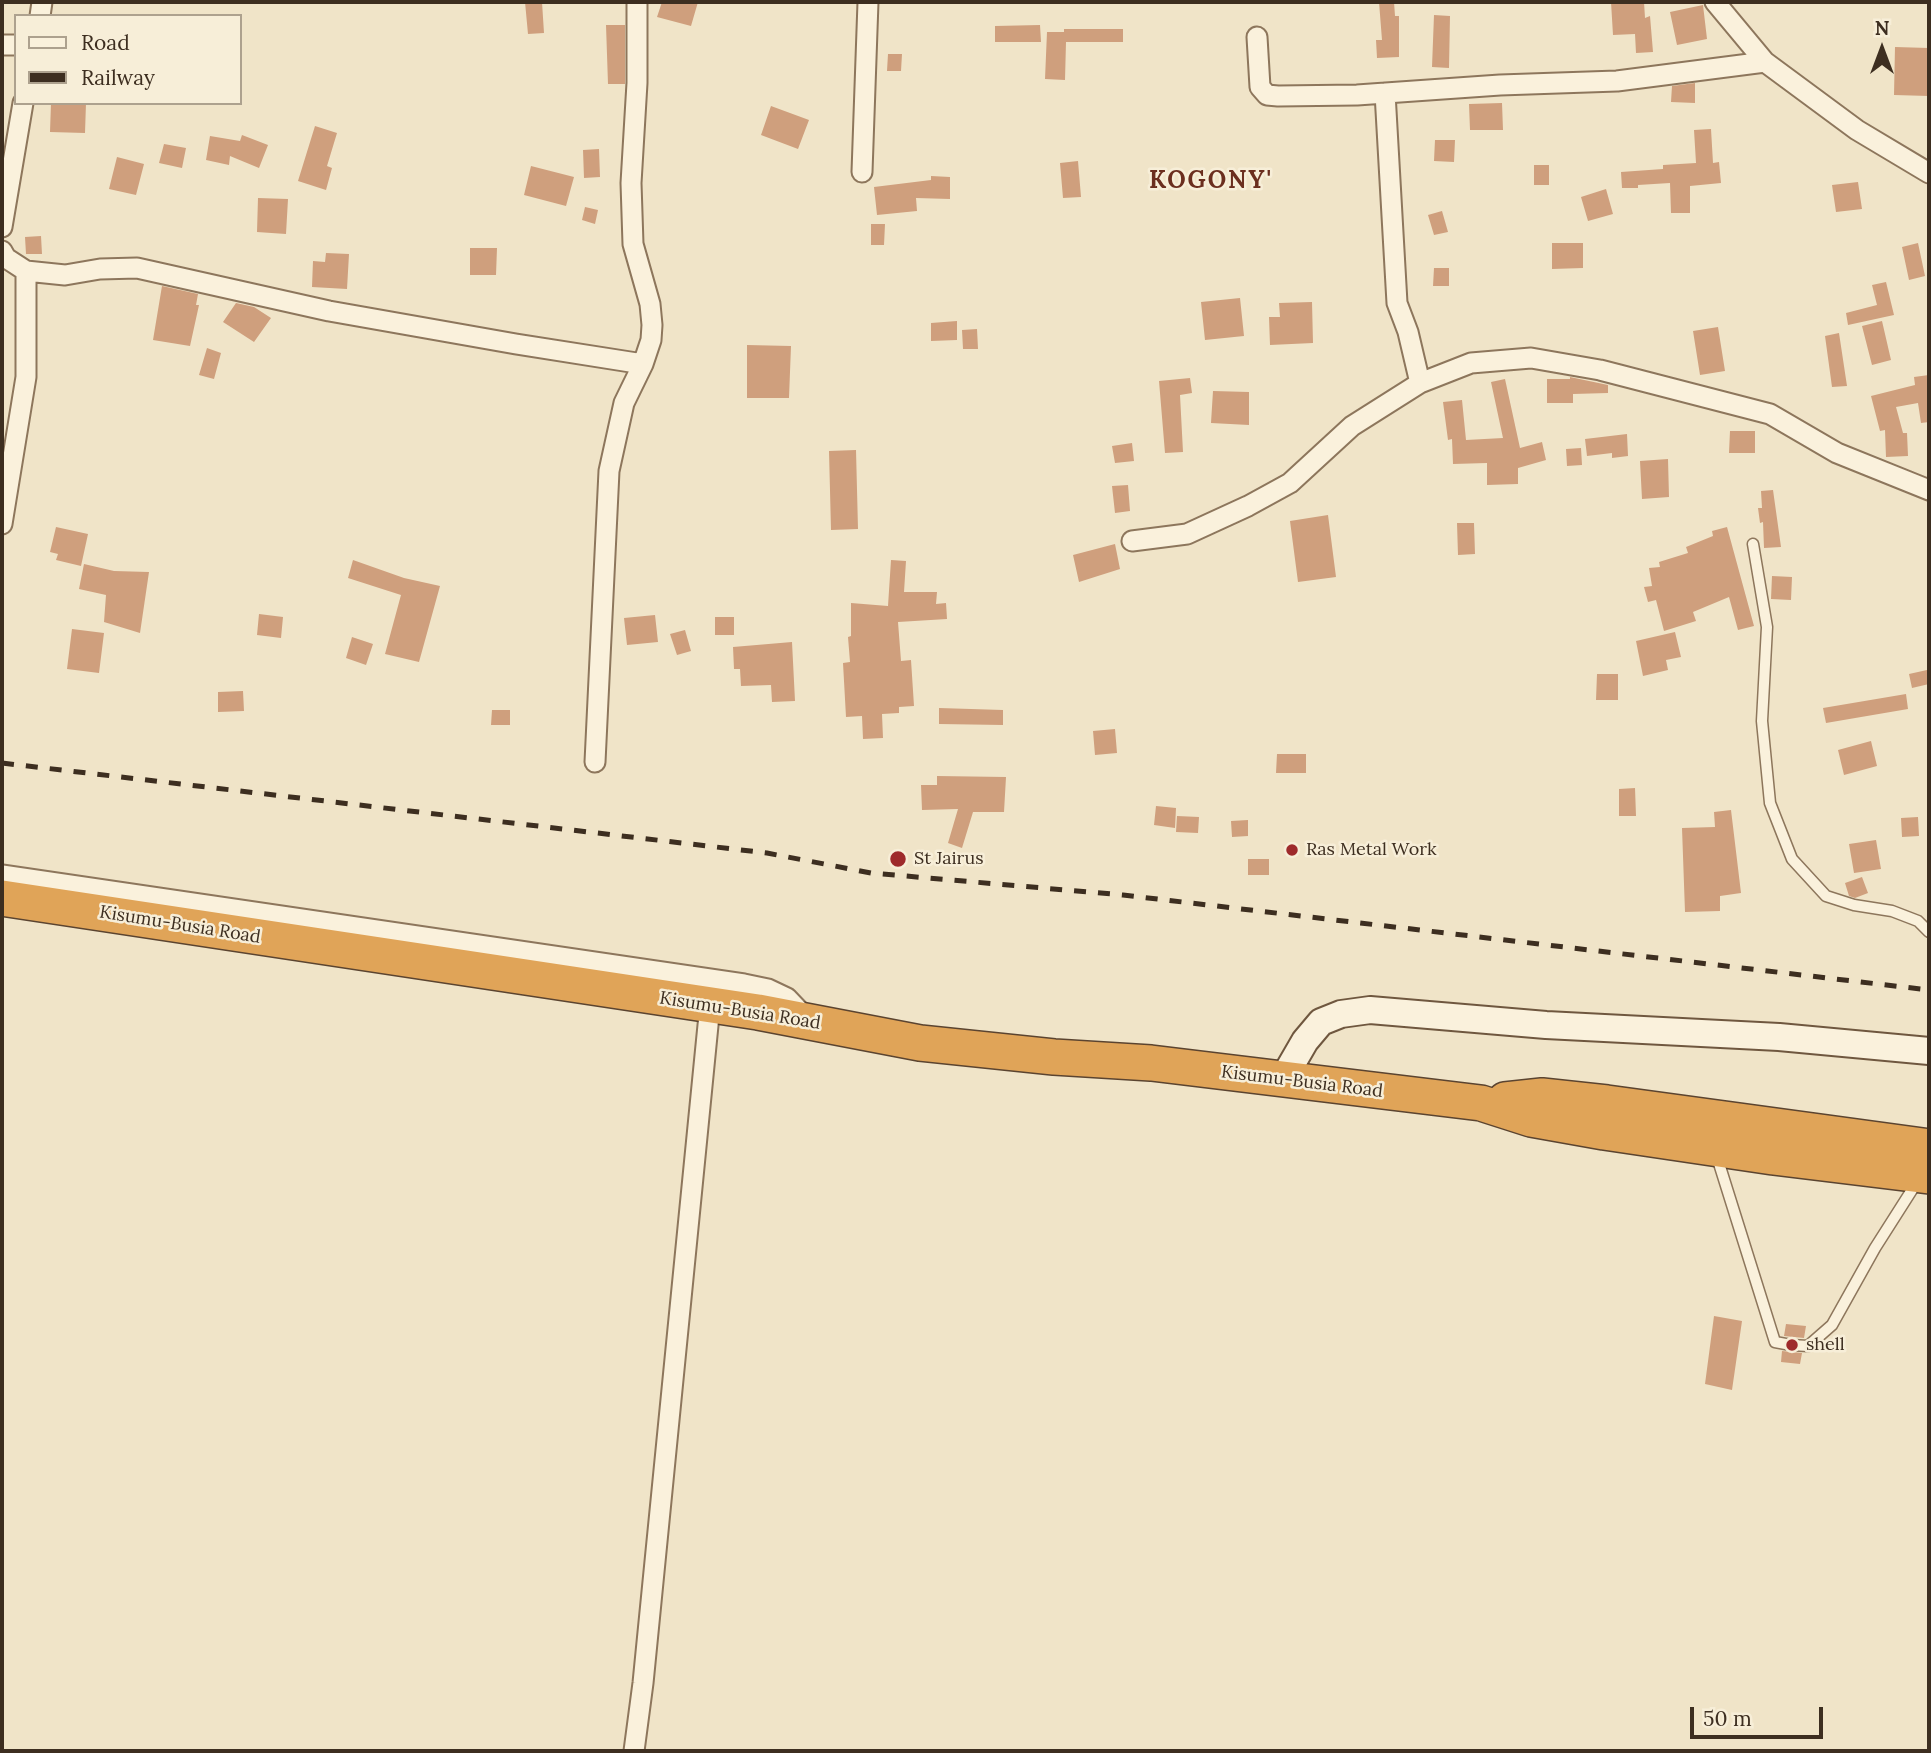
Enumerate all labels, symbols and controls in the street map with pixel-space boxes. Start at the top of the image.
legend [14,14,242,105]
north arrow [1847,14,1917,84]
text: N [1875,16,1889,40]
text: Road [81,29,130,56]
text: Railway [81,64,155,91]
district label: KOGONY' [1150,167,1272,195]
place label: Ras Metal Work [1306,839,1437,861]
marker: Ras Metal Work [1284,842,1300,858]
place label: St Jairus [914,848,983,870]
marker: St Jairus [888,849,908,869]
street label: Kisumu-Busia Road [98,902,262,948]
street label: Kisumu-Busia Road [658,988,822,1034]
street label: Kisumu-Busia Road [1220,1061,1384,1103]
place label: shell [1806,1334,1845,1356]
marker: shell [1784,1337,1800,1353]
scale bar [1693,1694,1826,1738]
text: 50 m [1703,1705,1752,1732]

